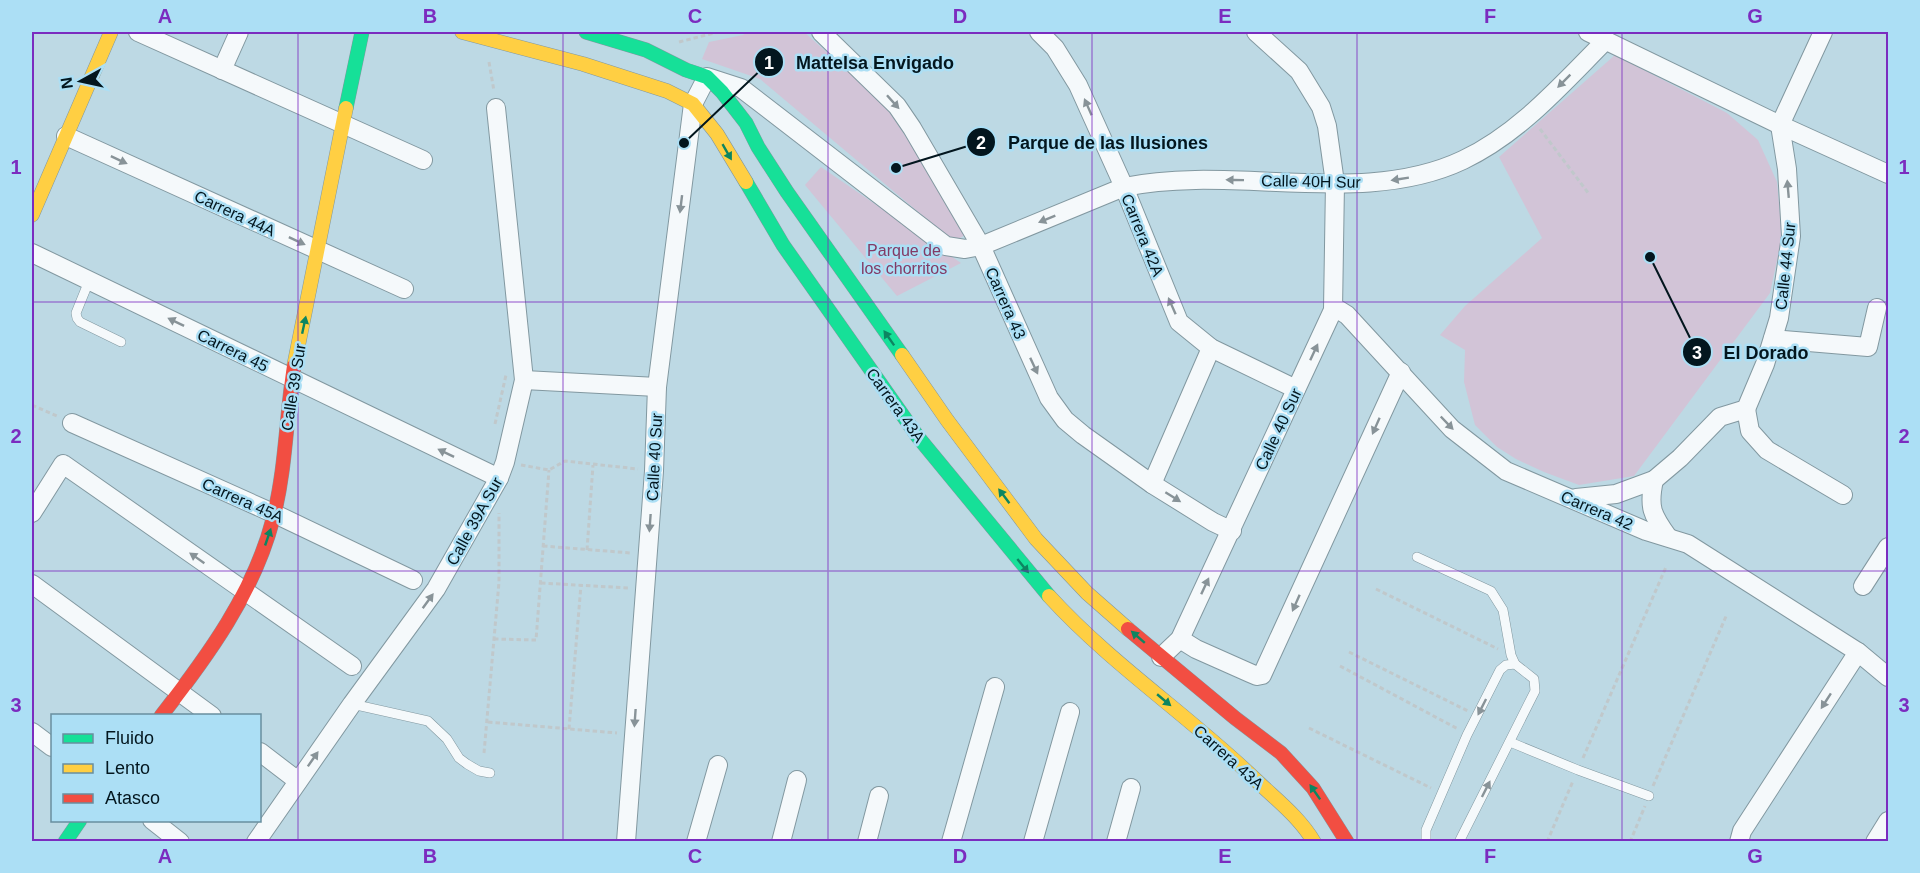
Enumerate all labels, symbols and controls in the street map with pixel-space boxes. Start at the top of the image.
text: A [158,5,172,27]
text: B [423,5,437,27]
text: C [688,5,702,27]
text: D [953,5,967,27]
text: E [1218,5,1232,27]
text: F [1484,5,1496,27]
text: G [1747,5,1763,27]
callout: Mattelsa Envigado [754,44,966,80]
north arrow [51,51,111,111]
text: 1 [764,53,774,73]
text: Mattelsa Envigado [796,53,954,73]
one-way arrow [1558,74,1572,88]
text: N [57,76,76,90]
one-way arrow [886,94,899,109]
one-way arrow [1083,98,1093,116]
callout: Parque de las Ilusiones [966,124,1220,160]
text: 2 [976,133,986,153]
text: Parque de las Ilusiones [1008,133,1208,153]
one-way arrow [722,143,732,160]
one-way arrow [111,155,129,165]
text: 1 [10,156,22,178]
text: 1 [1898,156,1910,178]
street label: Calle 40H Sur [1261,172,1362,191]
one-way arrow [1225,175,1244,184]
one-way arrow [1391,175,1410,184]
one-way arrow [1783,180,1793,199]
street label: Carrera 44A [192,187,278,240]
street label: Carrera 42A [1118,192,1167,279]
one-way arrow [676,194,686,213]
one-way arrow [1037,214,1055,224]
street label: Calle 44 Sur [1772,221,1799,311]
one-way arrow [288,236,306,246]
park label: Parque de los chorritos [861,242,947,277]
street label: Carrera 43 [982,265,1029,342]
one-way arrow [1167,297,1177,315]
one-way arrow [300,315,309,334]
one-way arrow [167,318,184,327]
street label: Carrera 45 [195,326,271,375]
one-way arrow [883,330,895,346]
callout: El Dorado [1682,334,1821,370]
street label: Calle 39 Sur [278,342,309,432]
one-way arrow [1309,343,1318,360]
text: 3 [1692,343,1702,363]
text: El Dorado [1723,343,1809,363]
one-way arrow [1030,357,1039,374]
street label: Carrera 43A [863,365,928,446]
street label: Calle 40 Sur [1252,385,1305,473]
street label: Calle 40 Sur [644,412,665,501]
one-way arrow [1440,416,1454,431]
one-way arrow [1372,417,1381,434]
text: 2 [10,425,22,447]
text: 2 [1898,425,1910,447]
one-way arrow [437,448,455,458]
street label: Calle 39A Sur [443,474,506,568]
street label: Carrera 45A [200,475,286,526]
one-way arrow [998,488,1010,503]
street label: Carrera 42 [1558,488,1635,533]
one-way arrow [1165,491,1181,502]
one-way arrow [645,514,655,533]
one-way arrow [263,528,273,546]
one-way arrow [190,552,206,564]
one-way arrow [1017,558,1030,574]
one-way arrow [1201,577,1210,594]
one-way arrow [421,593,433,608]
one-way arrow [1291,595,1301,613]
one-way arrow [1130,630,1145,644]
one-way arrow [1156,693,1171,706]
one-way arrow [1821,693,1832,709]
text: 3 [10,694,22,716]
text: 3 [1898,694,1910,716]
one-way arrow [1477,699,1486,716]
one-way arrow [630,708,640,727]
legend [51,714,261,822]
street label: Carrera 43A [1191,722,1267,793]
text: Fluido [105,728,154,748]
one-way arrow [307,751,319,767]
text: Lento [105,758,150,778]
one-way arrow [1481,781,1490,798]
one-way arrow [1309,785,1321,801]
text: Atasco [105,788,160,808]
text: A [158,845,172,867]
text: B [423,845,437,867]
text: C [688,845,702,867]
text: D [953,845,967,867]
text: E [1218,845,1232,867]
text: F [1484,845,1496,867]
text: G [1747,845,1763,867]

